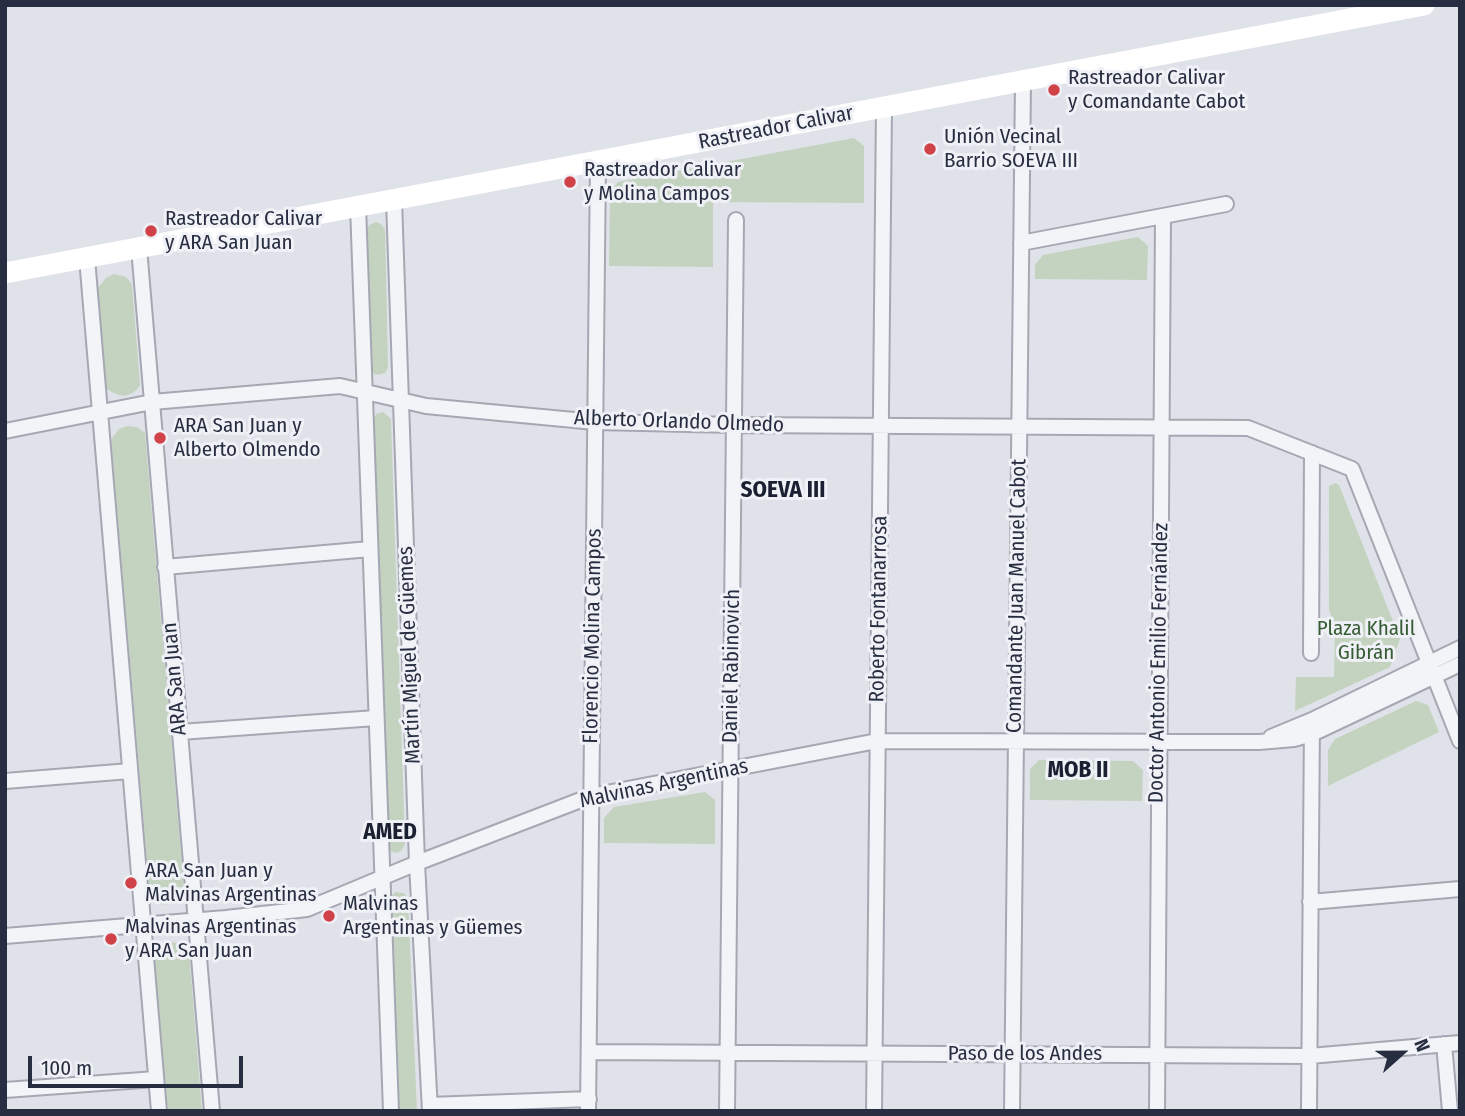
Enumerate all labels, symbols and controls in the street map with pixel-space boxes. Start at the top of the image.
place label: Rastreador Calivar y Comandante Cabot [1068,65,1245,115]
marker: Rastreador Calivar y Comandante Cabot [1046,82,1062,98]
street label: Rastreador Calivar [697,101,855,155]
place label: Unión Vecinal Barrio SOEVA III [944,124,1078,174]
marker: Unión Vecinal Barrio SOEVA III [922,141,938,157]
place label: Rastreador Calivar y Molina Campos [584,157,741,207]
marker: Rastreador Calivar y Molina Campos [562,174,578,190]
place label: Rastreador Calivar y ARA San Juan [165,206,322,256]
marker: Rastreador Calivar y ARA San Juan [143,223,159,239]
street label: Alberto Orlando Olmedo [574,406,784,438]
place label: ARA San Juan y Alberto Olmendo [174,413,321,463]
marker: ARA San Juan y Alberto Olmendo [152,430,168,446]
street label: Comandante Juan Manuel Cabot [1002,459,1032,733]
district label: SOEVA III [741,477,825,505]
street label: Roberto Fontanarrosa [865,515,893,703]
street label: Doctor Antonio Emilio Fernández [1144,523,1174,803]
street label: Florencio Molina Campos [579,528,607,744]
street label: Martín Miguel de Güemes [394,546,426,764]
street label: Daniel Rabinovich [718,589,746,743]
park label: Plaza Khalil Gibrán [1317,616,1415,666]
street label: ARA San Juan [158,621,192,737]
street label: Malvinas Argentinas [578,754,750,814]
district label: MOB II [1048,757,1108,785]
district label: AMED [363,819,417,847]
place label: ARA San Juan y Malvinas Argentinas [145,858,316,908]
marker: ARA San Juan y Malvinas Argentinas [123,875,139,891]
place label: Malvinas Argentinas y Güemes [343,891,523,941]
marker: Malvinas Argentinas y Güemes [321,908,337,924]
place label: Malvinas Argentinas y ARA San Juan [125,914,296,964]
marker: Malvinas Argentinas y ARA San Juan [103,931,119,947]
north arrow [1367,1018,1437,1088]
text: N [1409,1036,1435,1055]
street label: Paso de los Andes [948,1041,1102,1067]
scale bar [32,1042,247,1086]
text: 100 m [41,1055,92,1081]

